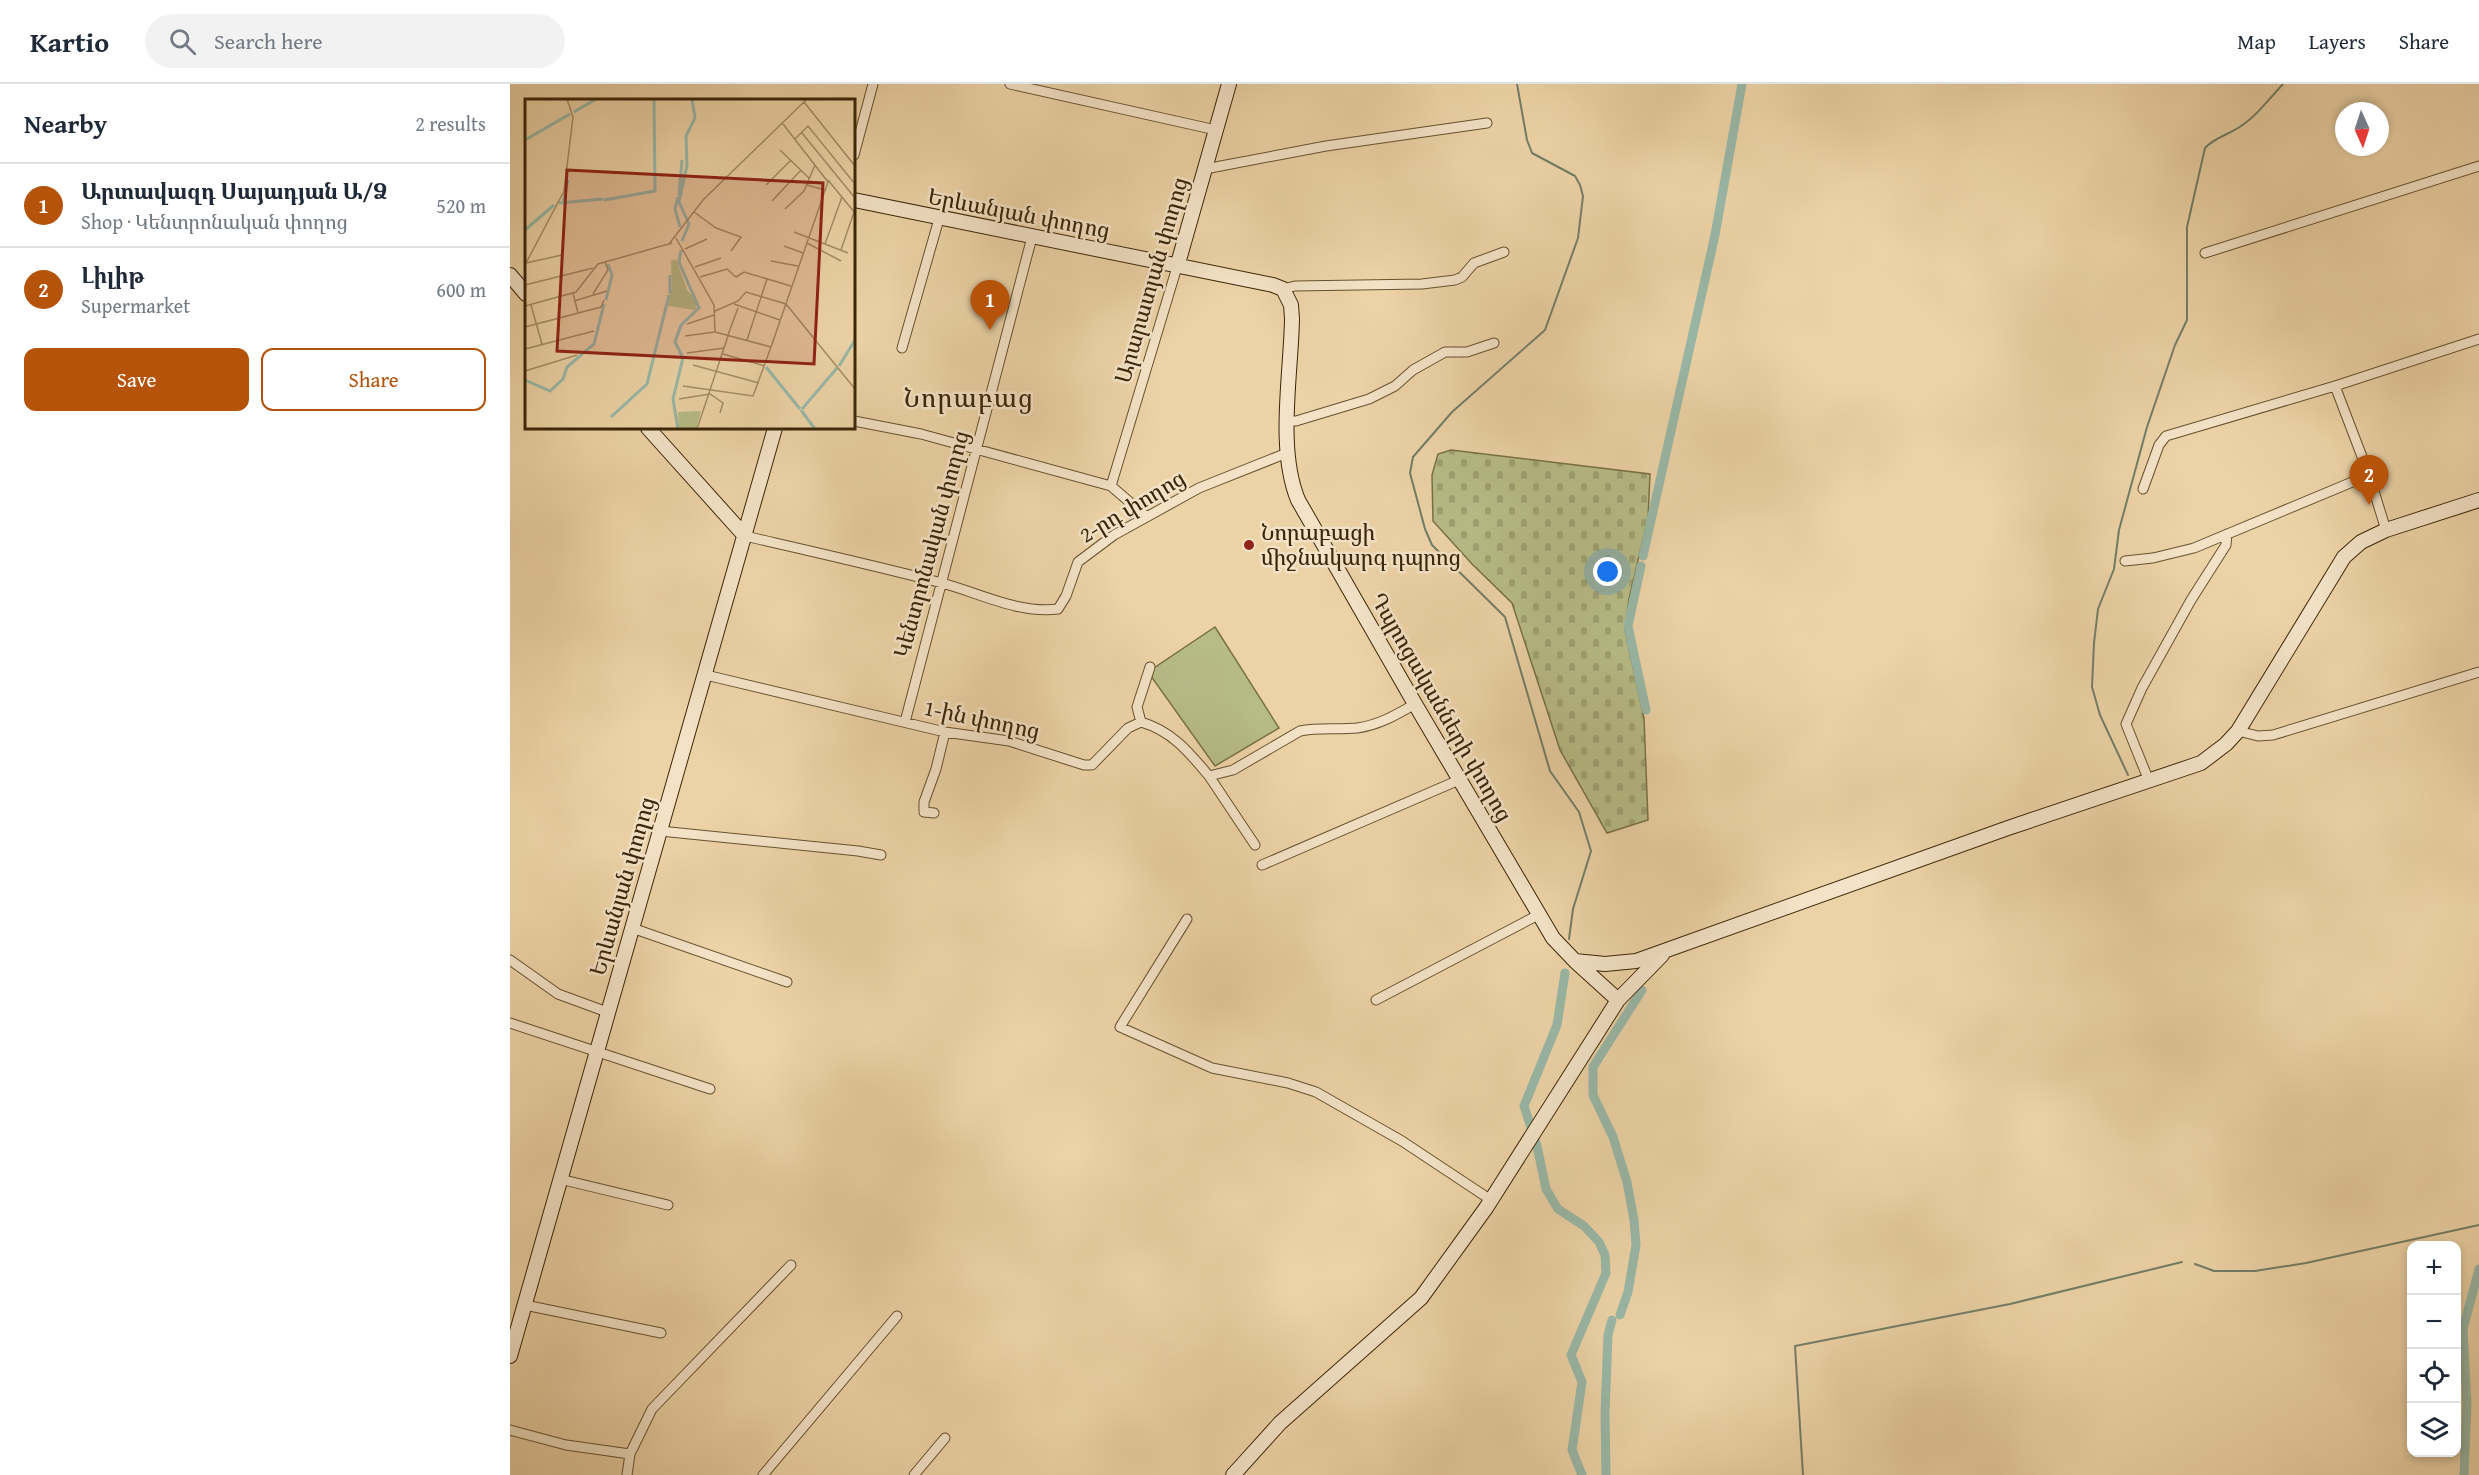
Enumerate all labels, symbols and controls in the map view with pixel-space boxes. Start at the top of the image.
search box [145,14,565,68]
text: Kartio [30,21,109,62]
icon: search [166,25,199,58]
text: Search here [214,25,323,57]
text: Map [2237,26,2276,57]
text: Layers [2309,26,2366,57]
text: Share [2399,26,2449,57]
inset map [525,99,855,429]
north arrow [2335,102,2389,156]
text: Nearby [24,104,107,143]
text: 2 results [415,109,486,138]
street label: Արարատյան փողոց [1106,173,1196,387]
text: Արտավազդ Սայադյան Ա/Ձ [81,175,387,207]
street label: Երևանյան փողոց [925,180,1113,246]
text: 1 [38,191,49,220]
text: 520 m [436,191,486,220]
text: Shop · Կենտրոնական փողոց [81,207,348,236]
text: Լիլիթ [81,259,145,291]
text: 2 [38,275,49,304]
text: 600 m [436,275,486,304]
pin: 1 [970,280,1010,330]
text: Supermarket [81,291,190,320]
button: Save [24,348,249,411]
button: Share [261,348,486,411]
district label: Նորաբաց [904,378,1034,417]
street label: Կենտրոնական փողոց [885,427,977,661]
pin: 2 [2350,456,2388,505]
street label: 2-րդ փողոց [1073,462,1191,550]
place label: Նորաբացի միջնակարգ դպրոց [1261,516,1461,573]
marker: Նորաբացի միջնակարգ դպրոց [1242,538,1256,552]
your location [1593,557,1622,586]
street label: Դպրոցականների փողոց [1363,586,1521,828]
street label: 1-ին փողոց [921,691,1043,747]
street label: Երևանյան փողոց [581,793,663,979]
map controls [2407,1241,2461,1457]
button: + [2407,1241,2461,1295]
button: − [2407,1295,2461,1349]
button: locate [2407,1349,2461,1403]
button: layers [2407,1403,2461,1457]

